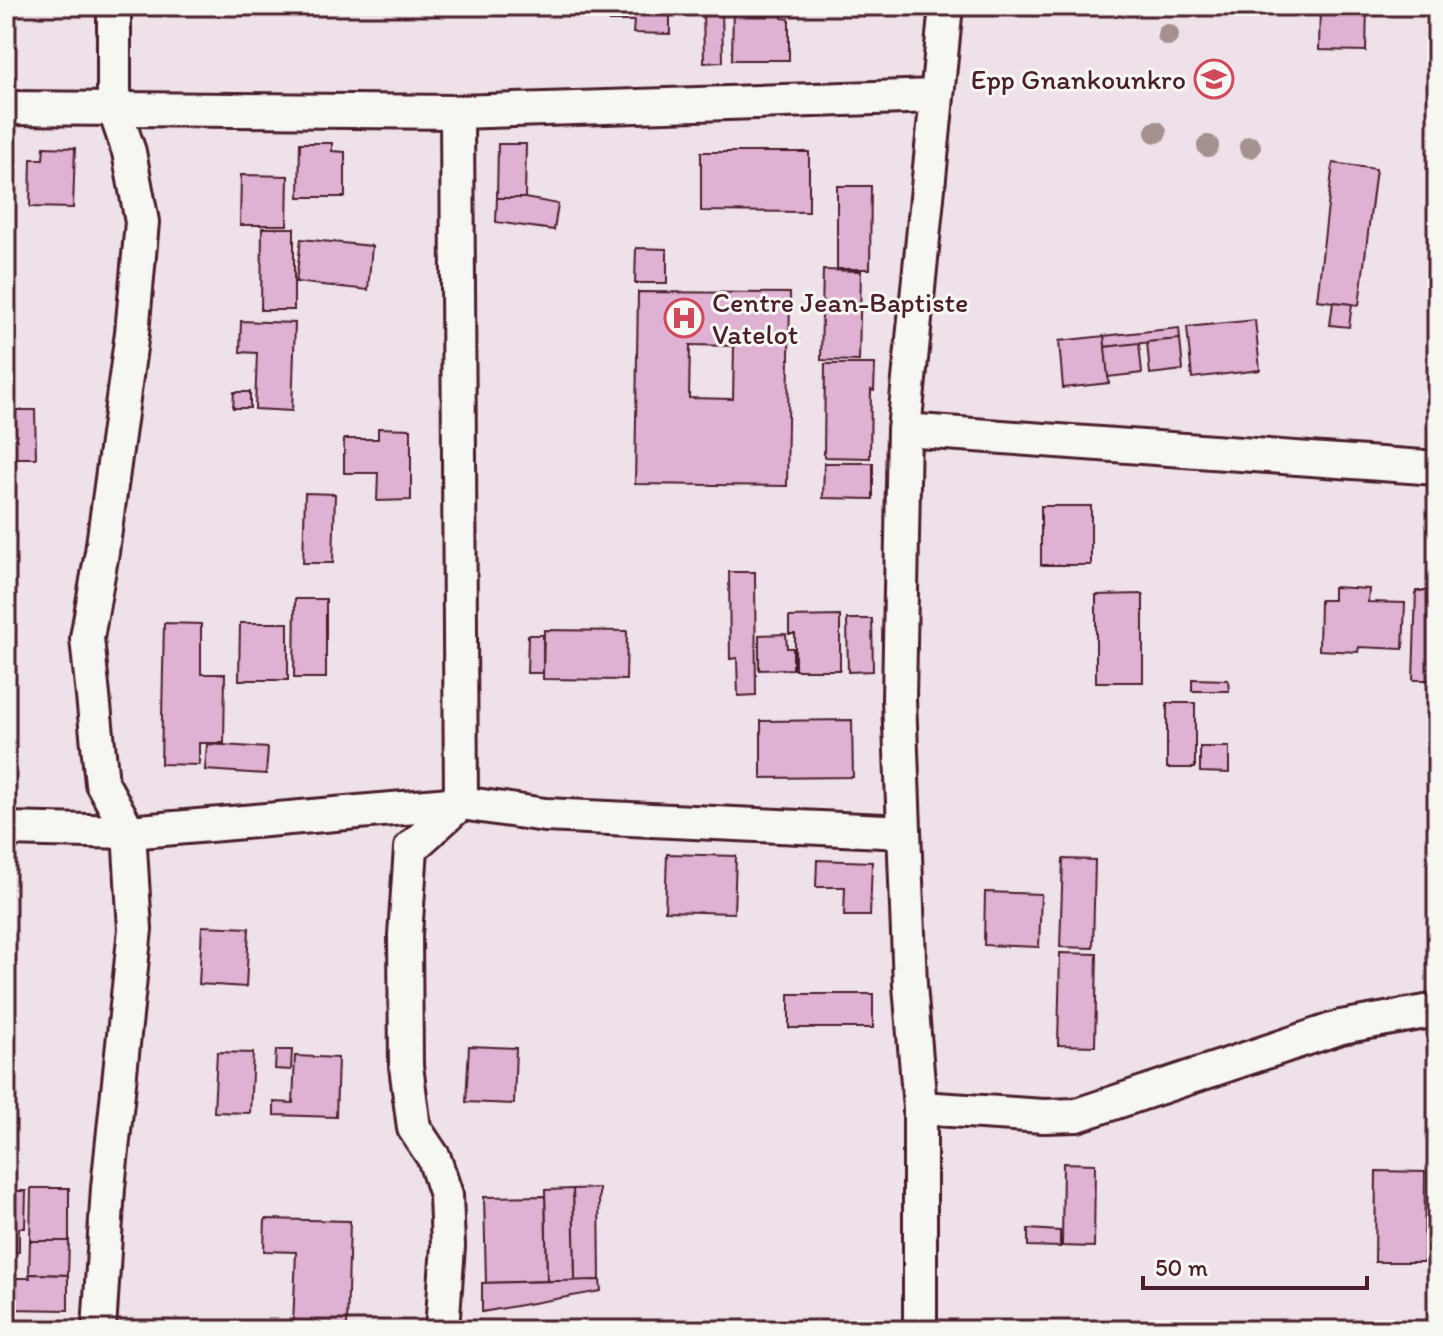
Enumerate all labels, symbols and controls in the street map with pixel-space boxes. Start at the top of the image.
school or university icon: Epp Gnankounkro [1193,58,1235,100]
place label: Epp Gnankounkro [971,62,1186,96]
place label: Centre Jean-Baptiste Vatelot [712,285,968,351]
hospital icon: Centre Jean-Baptiste Vatelot [663,297,705,339]
scale bar [1143,1240,1367,1290]
text: 50 m [1155,1253,1208,1282]

